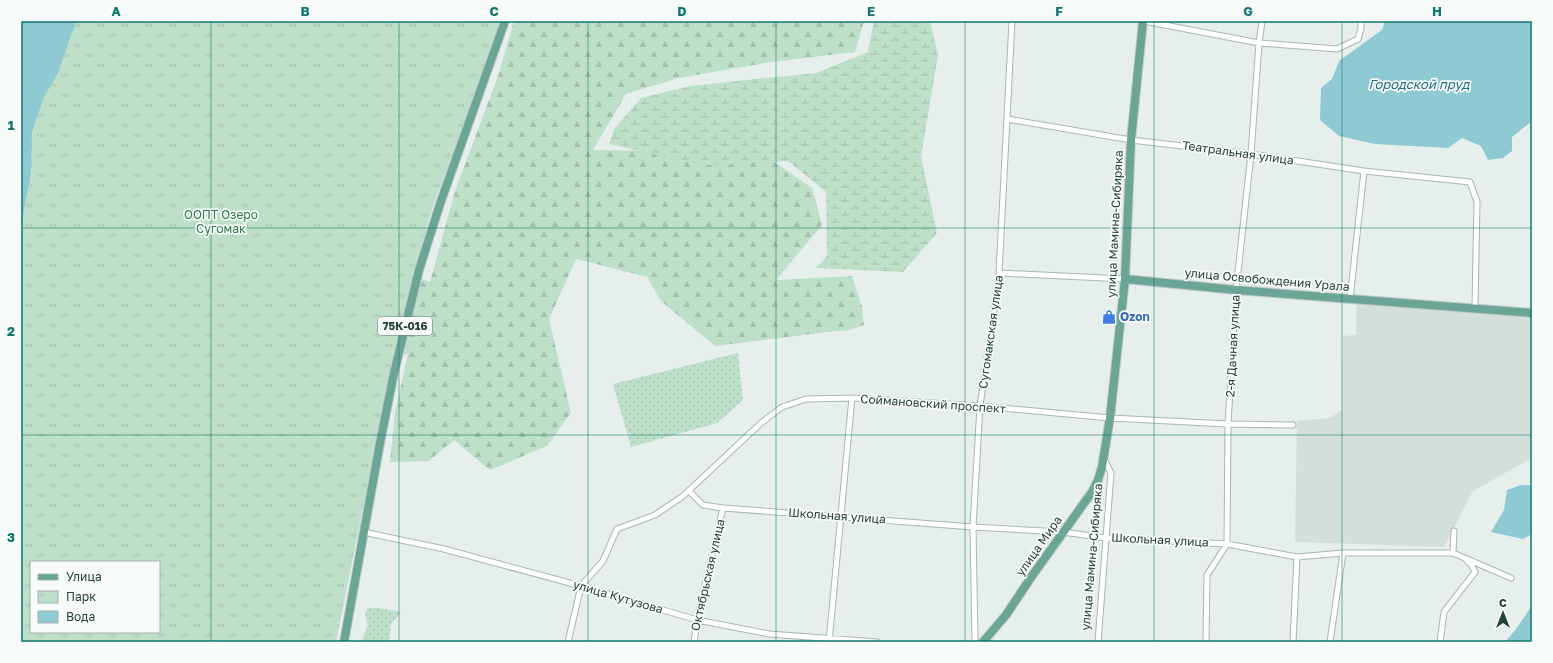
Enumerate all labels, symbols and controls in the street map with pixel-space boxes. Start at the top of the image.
text: A [111,3,121,19]
text: B [300,3,310,19]
text: C [489,3,499,19]
text: D [677,3,687,19]
text: E [867,3,875,19]
text: F [1055,3,1063,19]
text: G [1243,3,1253,19]
text: H [1432,3,1442,19]
water label: Городской пруд [1369,76,1471,92]
text: 1 [8,117,15,133]
street label: Театральная улица [1181,137,1295,168]
street label: улица Мамина-Сибиряка [1103,150,1126,298]
park label: ООПТ Озеро Сугомак [184,207,258,236]
street label: улица Освобождения Урала [1184,265,1350,294]
street label: Сугомакская улица [975,274,1006,390]
street label: 2-я Дачная улица [1222,294,1243,398]
shop icon: Ozon [1101,309,1117,325]
place label: Ozon [1120,309,1150,324]
road number: 75К-016 [378,317,432,335]
text: 2 [7,323,15,339]
street label: Соймановский проспект [860,391,1006,416]
street label: улица Мамина-Сибиряка [1078,483,1105,631]
street label: Школьная улица [788,505,886,526]
street label: улица Мира [1012,513,1065,579]
street label: Октябрьская улица [687,517,728,632]
text: 3 [7,529,15,545]
street label: Школьная улица [1111,529,1209,550]
legend [30,561,160,633]
text: Улица [66,569,102,584]
street label: улица Кутузова [572,577,665,617]
text: Парк [66,589,96,604]
north arrow [1483,593,1523,633]
text: С [1499,596,1507,609]
text: Вода [66,609,95,624]

